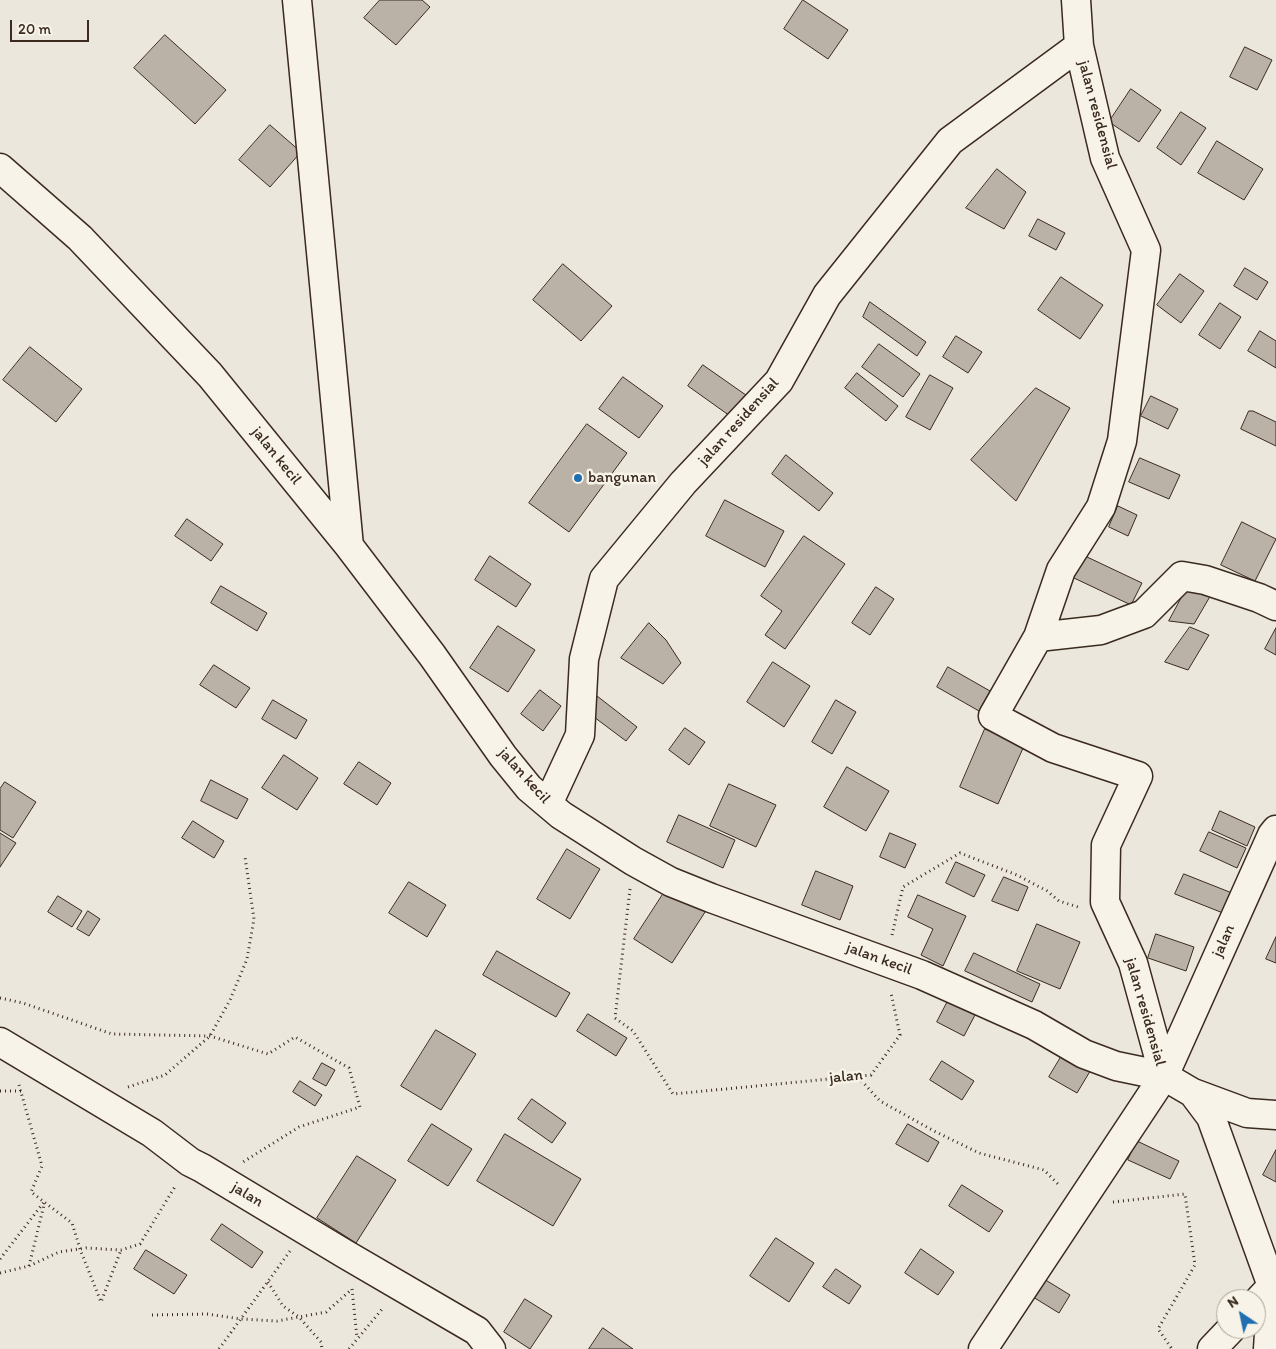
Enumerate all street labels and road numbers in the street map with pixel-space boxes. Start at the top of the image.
street label: jalan residensial [1073,59,1121,171]
street label: jalan residensial [695,374,783,470]
street label: jalan kecil [247,423,305,489]
street label: jalan kecil [494,744,554,808]
street label: jalan [1208,922,1240,960]
street label: jalan kecil [843,938,915,980]
street label: jalan residensial [1120,956,1170,1068]
street label: jalan [828,1066,864,1088]
street label: jalan [228,1178,266,1212]

